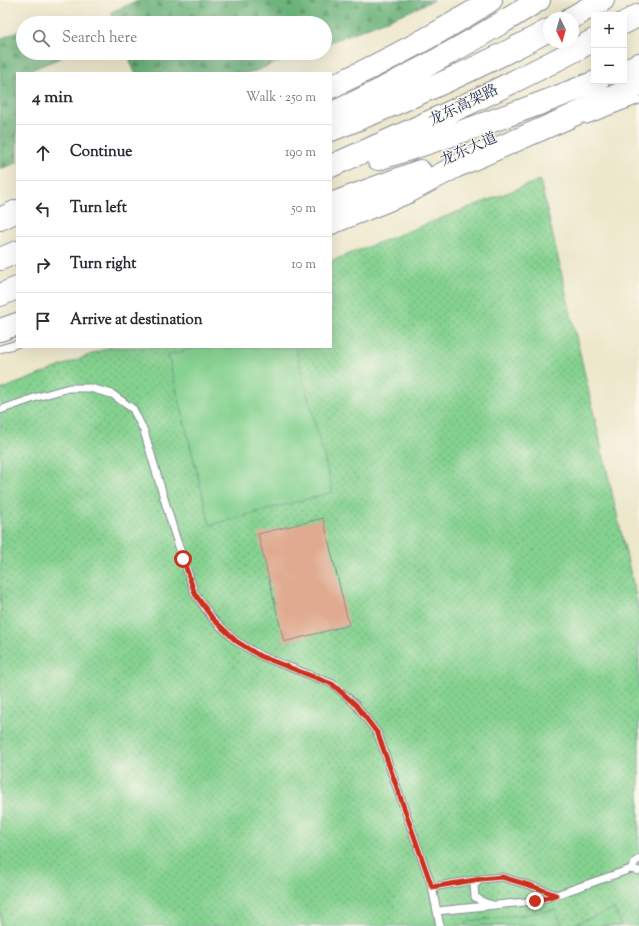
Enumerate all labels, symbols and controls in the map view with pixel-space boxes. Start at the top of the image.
north arrow [543,12,579,48]
map controls [591,12,627,84]
button: + [591,12,627,48]
search box [16,16,332,60]
icon: search [30,27,52,49]
text: Search here [62,28,137,49]
button: − [591,48,627,84]
street label: 龙东高架路 [426,80,502,132]
text: 4 min [32,86,73,110]
text: Walk · 250 m [246,89,316,107]
street label: 龙东大道 [437,128,501,172]
icon: ahead [32,142,54,164]
text: Continue [70,142,132,163]
text: 190 m [285,144,316,162]
icon: left [32,198,54,220]
text: Turn left [70,198,127,219]
text: 50 m [291,200,316,218]
icon: right [32,254,54,276]
text: Turn right [70,254,136,275]
text: 10 m [291,256,316,274]
icon: arrive [32,310,54,332]
text: Arrive at destination [70,310,203,331]
route start [174,550,192,568]
route end [526,892,544,910]

